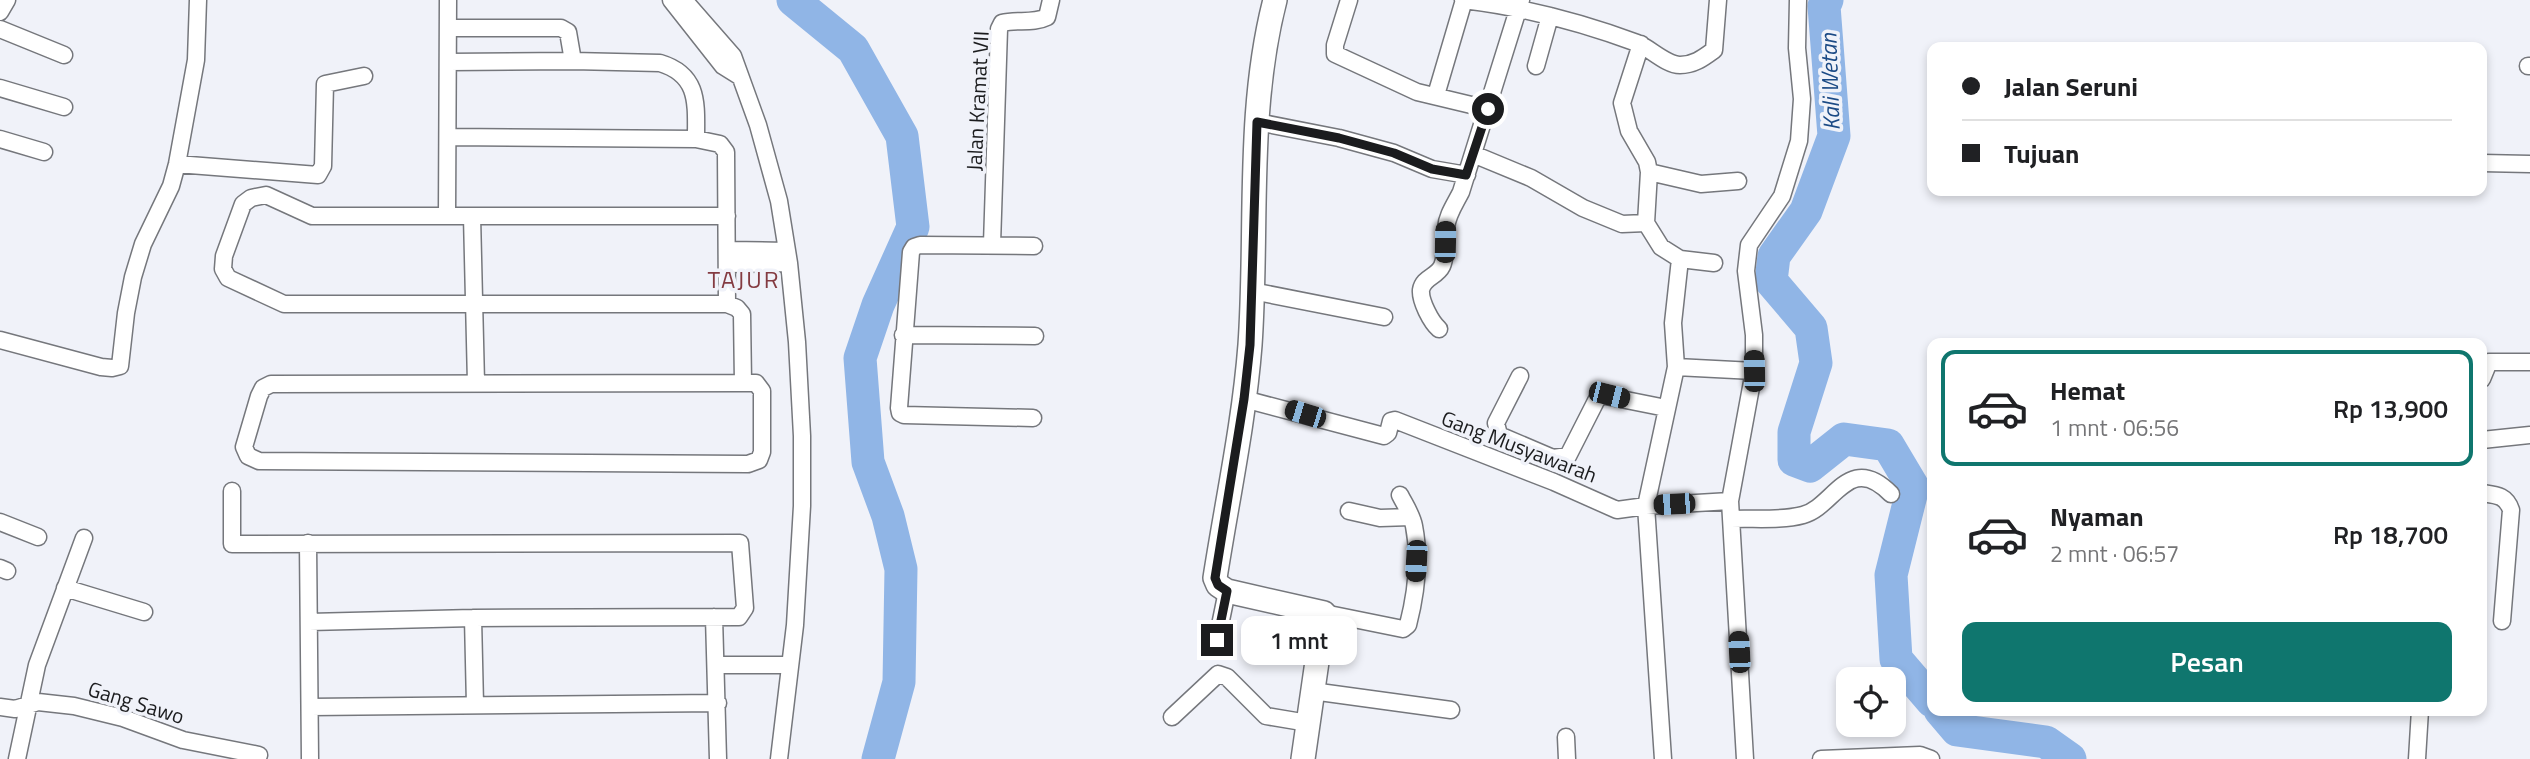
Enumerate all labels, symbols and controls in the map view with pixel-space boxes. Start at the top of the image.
street label: Jalan Kramat VII [957,30,997,172]
water label: Kali Wetan [1810,32,1849,131]
text: Jalan Seruni [2004,67,2138,106]
route start [1472,93,1504,125]
text: Tujuan [2004,134,2079,173]
car [1435,221,1456,263]
district label: TAJUR [708,261,780,297]
car [1744,350,1765,392]
text: Hemat [2050,371,2125,410]
icon: car [1966,377,2029,440]
car [1587,380,1632,410]
text: Rp 13,900 [2333,389,2448,428]
car [1282,398,1329,430]
street label: Gang Musyawarah [1437,402,1602,490]
text: 1 mnt · 06:56 [2050,410,2179,445]
car [1653,492,1696,516]
text: Nyaman [2050,497,2144,536]
icon: car [1966,503,2029,566]
text: Rp 18,700 [2333,515,2448,554]
text: 2 mnt · 06:57 [2050,536,2179,571]
car [1405,539,1428,583]
callout: 1 mnt [1242,616,1357,664]
button: Pesan [1962,622,2452,702]
text: 1 mnt [1270,623,1328,658]
route end [1201,624,1233,656]
car [1728,630,1751,674]
map controls [1836,667,1906,737]
button: locate [1836,667,1906,737]
street label: Gang Sawo [84,672,188,732]

